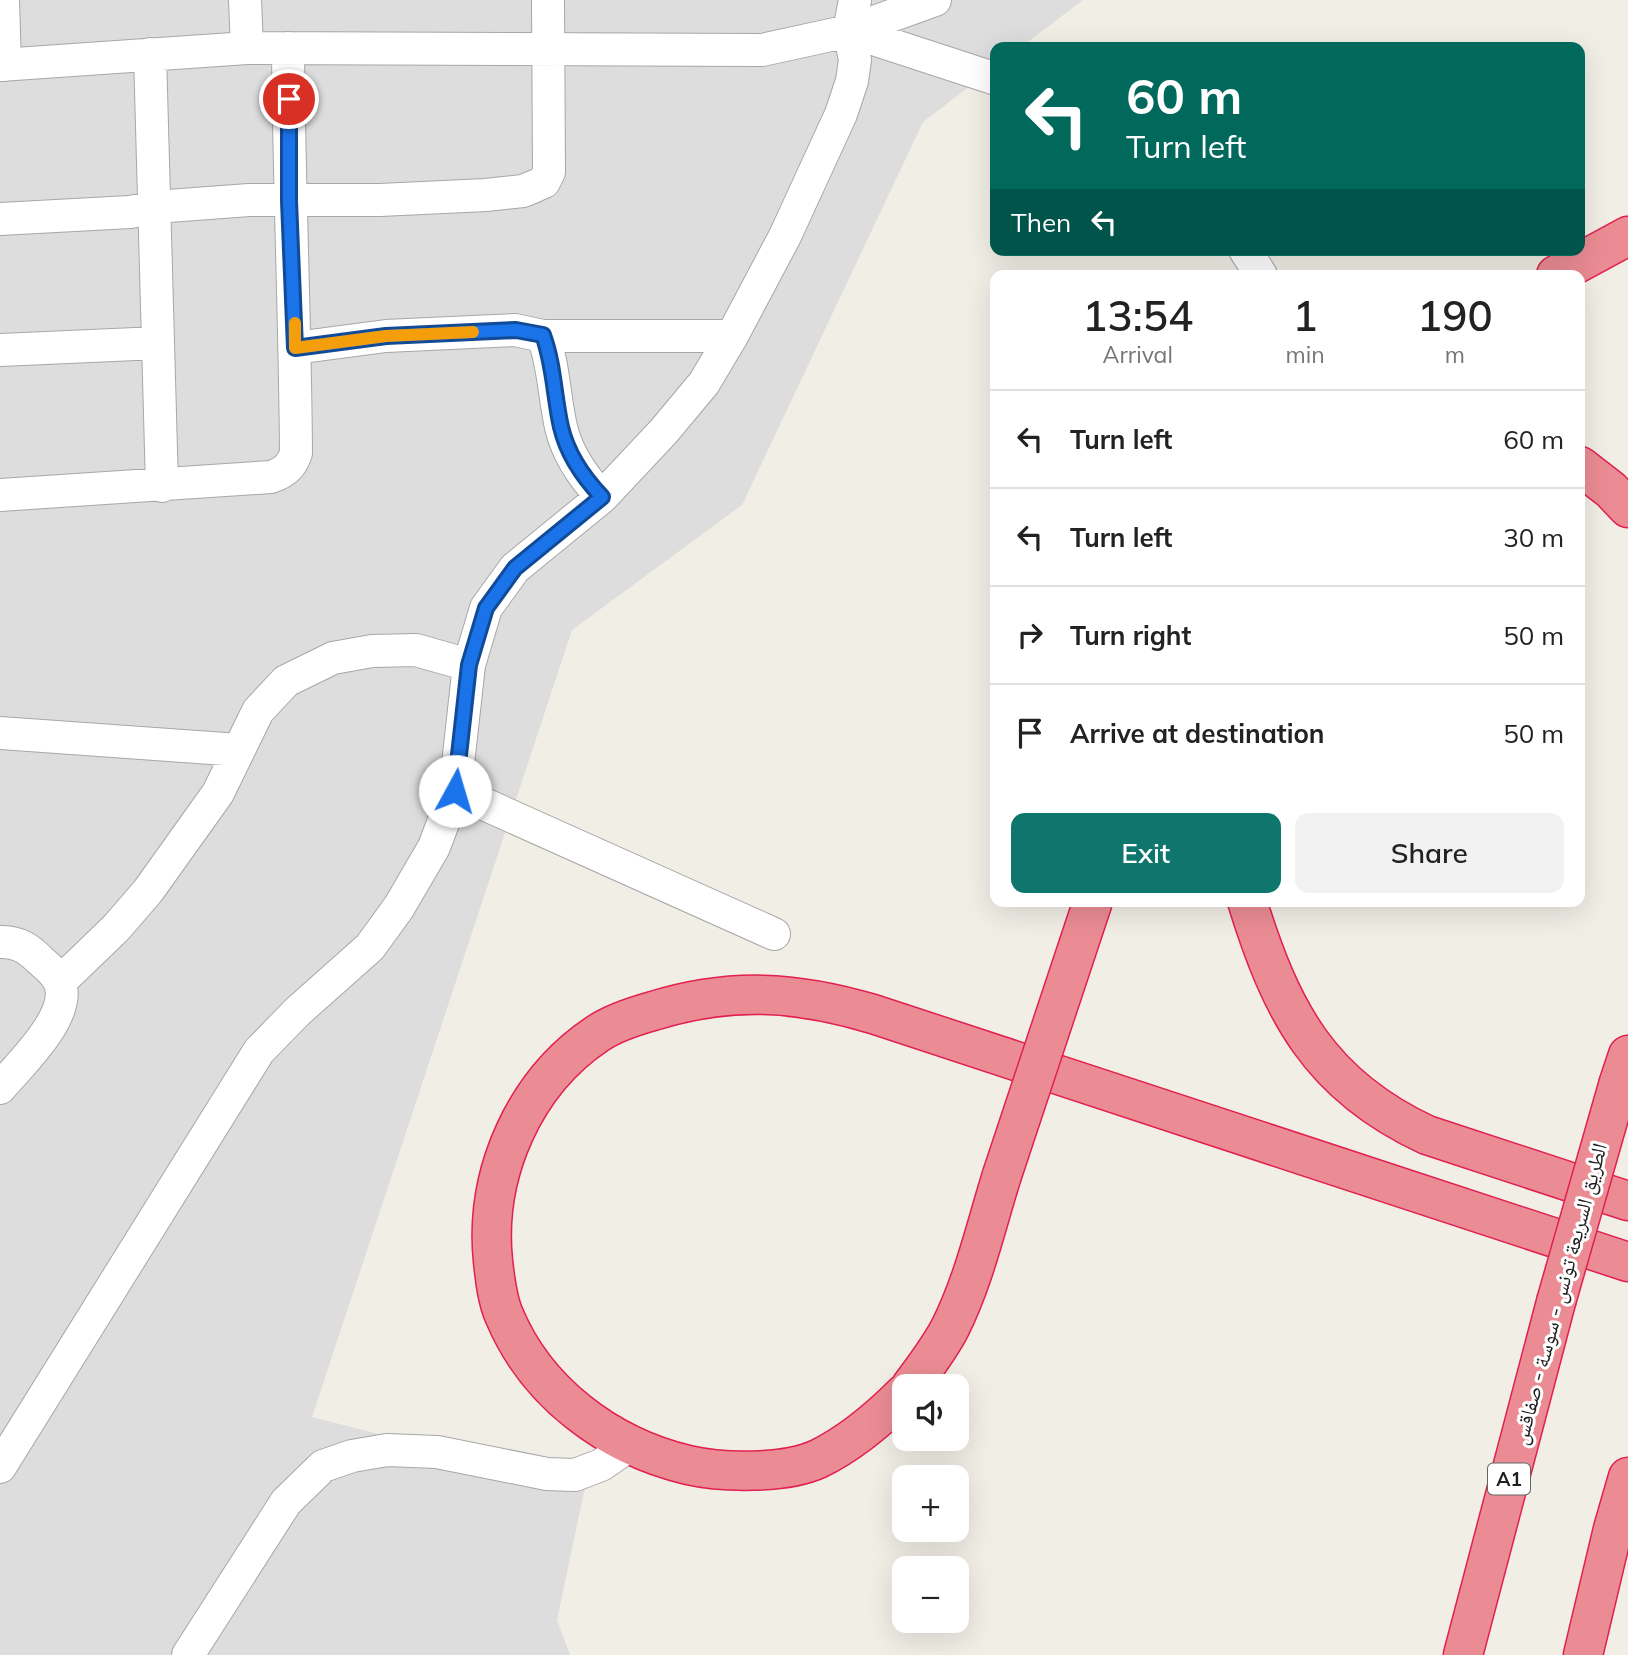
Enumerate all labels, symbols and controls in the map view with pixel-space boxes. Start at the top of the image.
text: 60 m [1126,65,1242,126]
pin [259,69,319,129]
icon: left [1011,70,1102,161]
icon: arrive [270,80,308,118]
text: Turn left [1126,126,1246,166]
icon: left [1085,203,1123,241]
text: Then [1011,206,1071,239]
text: 13:54 [1082,289,1193,342]
text: 1 [1292,289,1318,342]
text: 190 [1417,289,1493,342]
text: Arrival [1103,340,1173,369]
text: min [1285,340,1325,369]
text: m [1445,340,1465,369]
icon: left [1011,420,1049,458]
text: Turn left [1070,423,1172,456]
text: 60 m [1503,423,1564,456]
icon: left [1011,518,1049,556]
text: Turn left [1070,521,1172,554]
text: 30 m [1503,521,1564,554]
icon: right [1011,616,1049,654]
text: Turn right [1070,619,1191,652]
text: 50 m [1503,619,1564,652]
icon: arrive [1011,714,1049,752]
text: Arrive at destination [1070,717,1325,750]
text: 50 m [1503,717,1564,750]
position arrow [418,754,492,828]
button: Exit [1011,813,1281,893]
button: Share [1295,813,1564,893]
street label: الطريق السريعة تونس - سوسة - صفاقس [1506,1140,1613,1448]
map controls [892,1374,969,1633]
button: sound [892,1374,969,1451]
road number: A1 [1488,1464,1530,1494]
button: + [892,1465,969,1542]
button: − [892,1556,969,1633]

